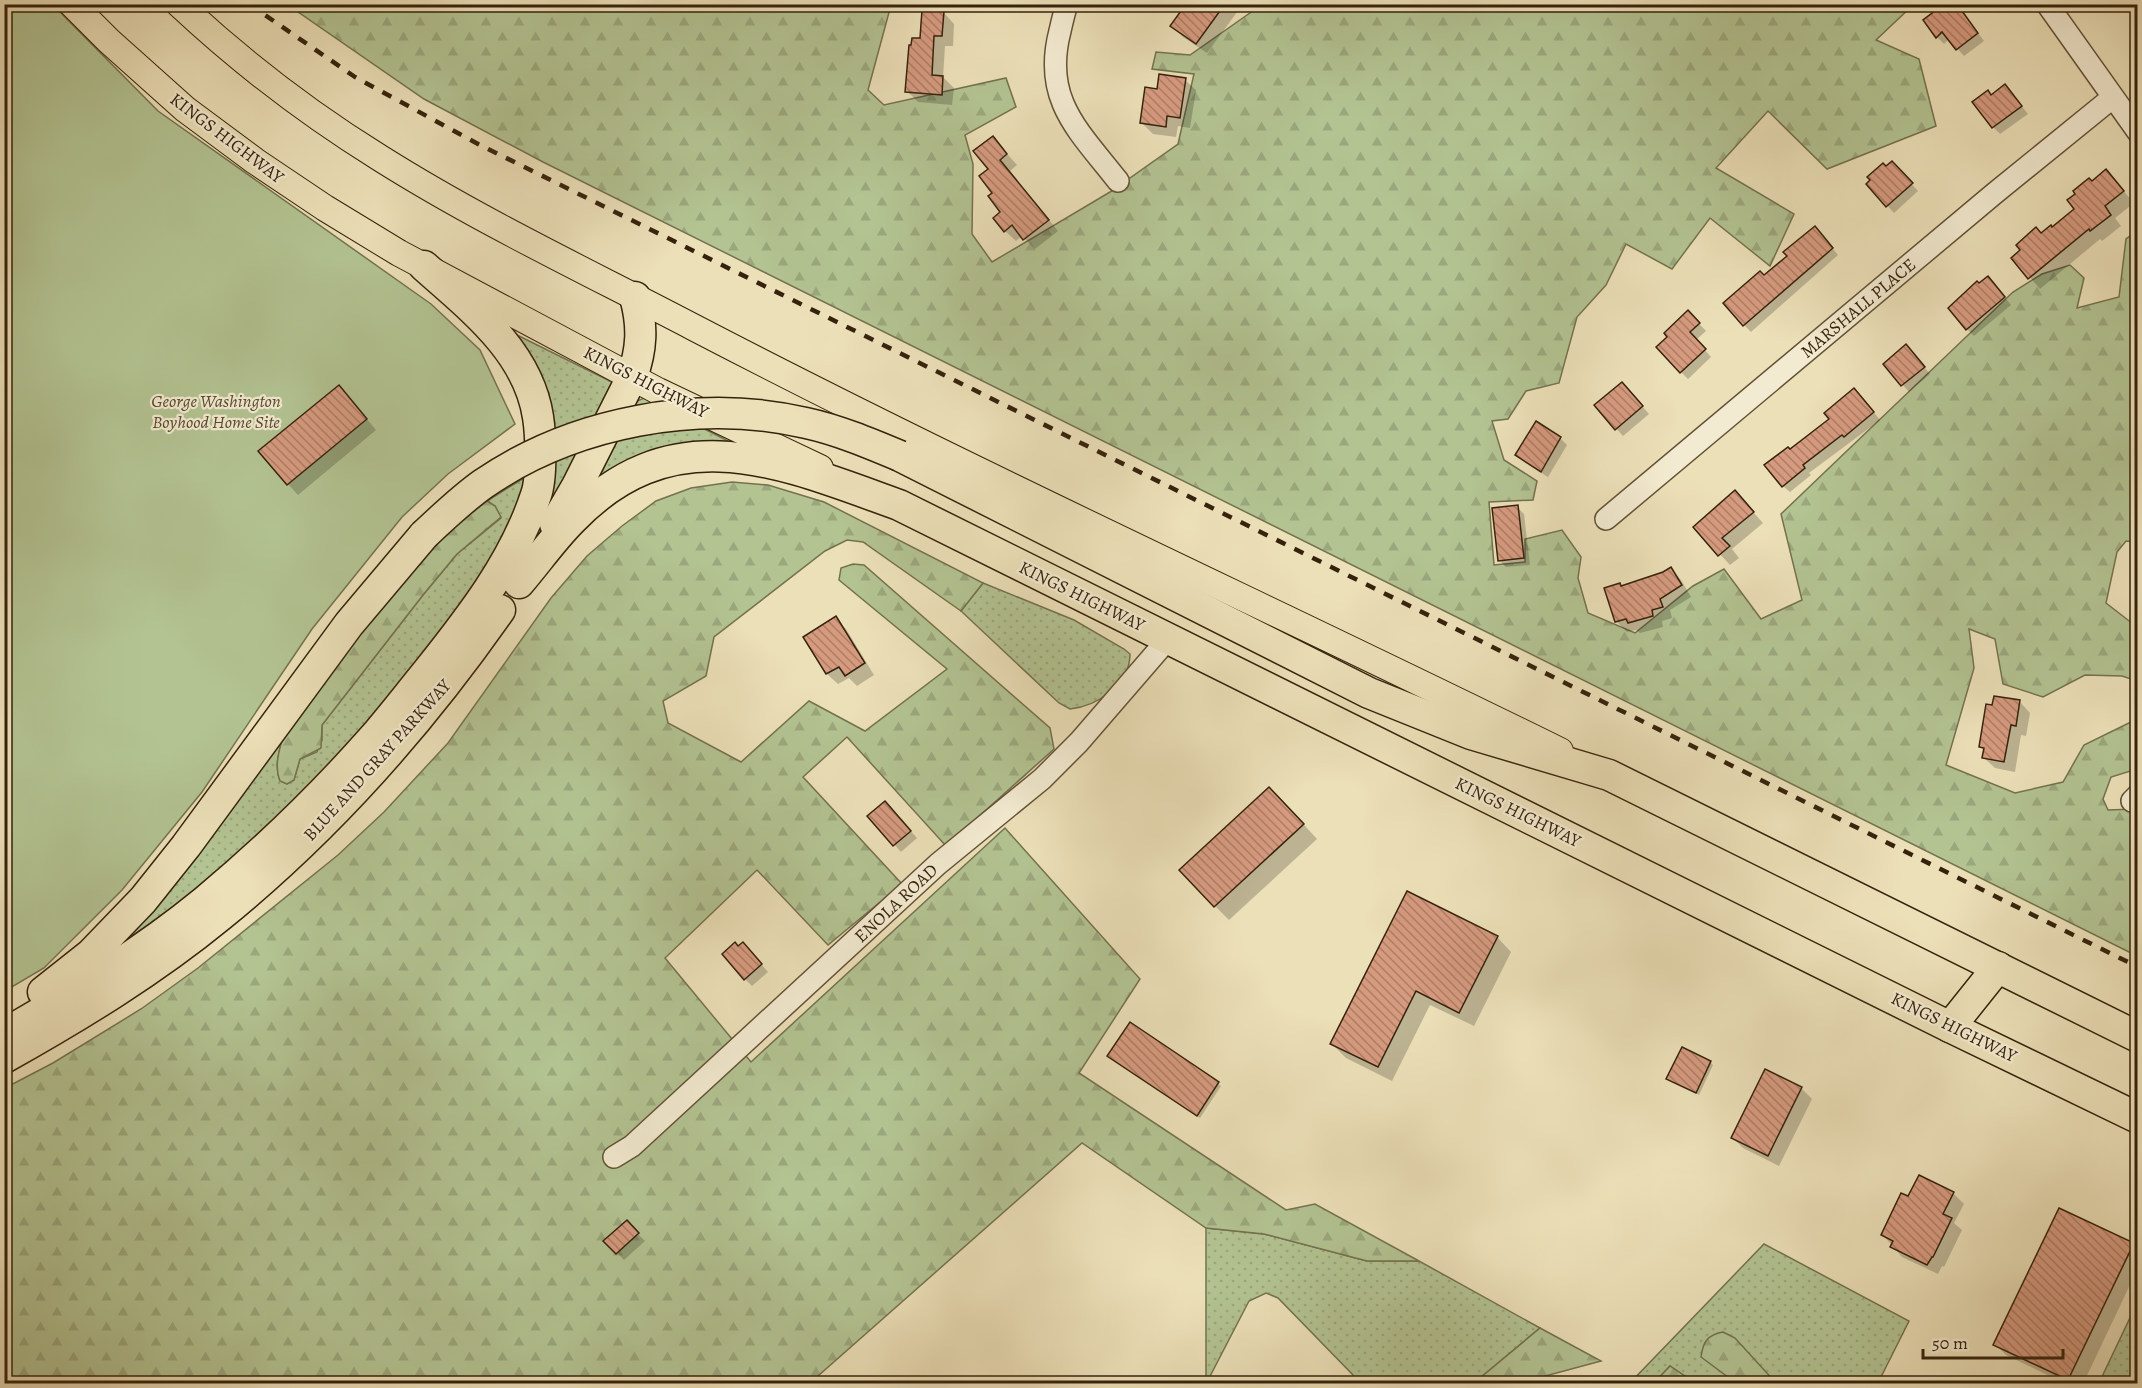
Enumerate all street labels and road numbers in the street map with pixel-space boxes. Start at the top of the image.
street label: KINGS HIGHWAY [165,87,290,190]
street label: MARSHALL PLACE [1795,253,1921,363]
street label: KINGS HIGHWAY [580,340,714,424]
street label: KINGS HIGHWAY [1015,555,1150,637]
street label: BLUE AND GRAY PARKWAY [298,673,457,846]
street label: KINGS HIGHWAY [1451,771,1586,853]
street label: ENOLA ROAD [849,858,943,948]
street label: KINGS HIGHWAY [1887,986,2022,1068]

